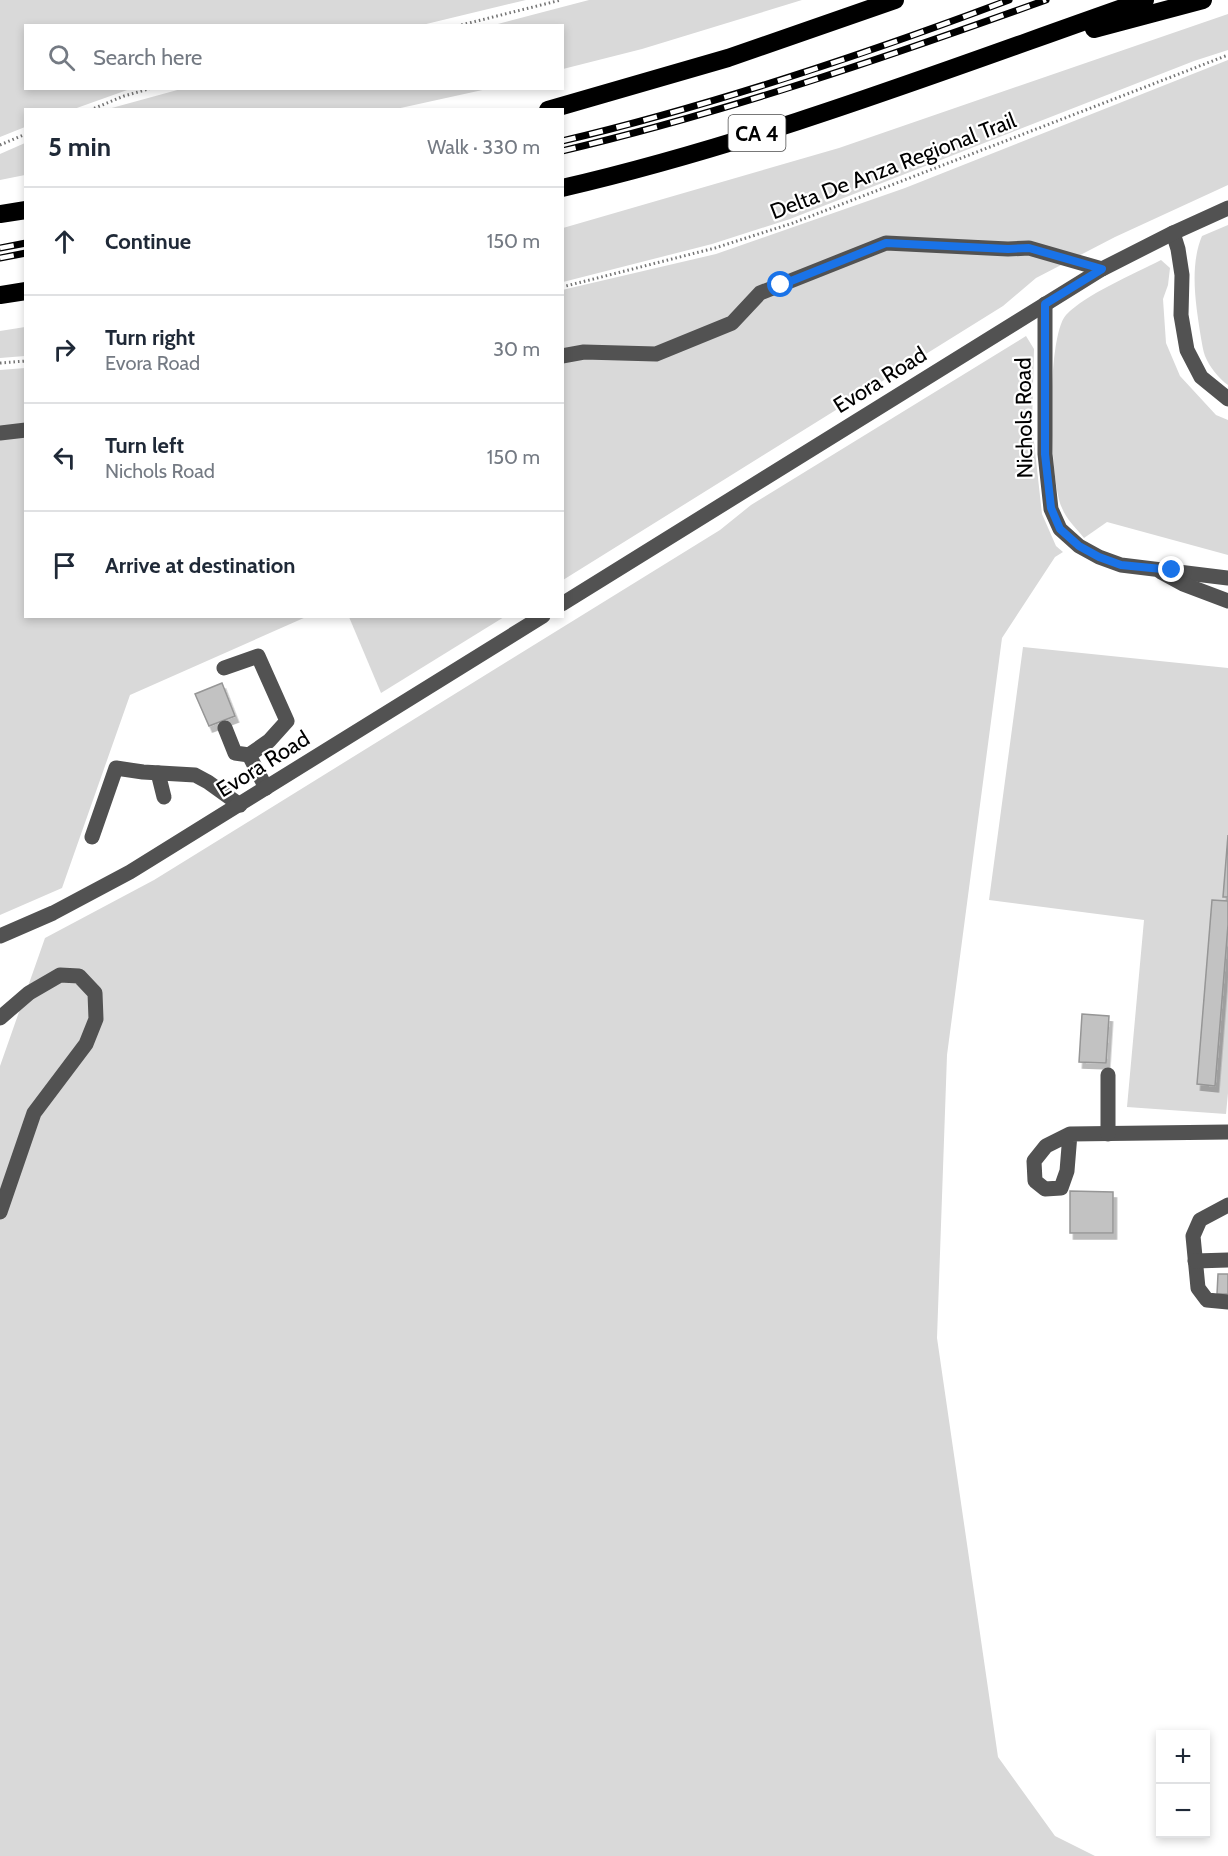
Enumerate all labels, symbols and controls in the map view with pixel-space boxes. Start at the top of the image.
search box [24,24,564,90]
icon: search [45,41,78,74]
text: Search here [93,44,202,71]
street label: Delta De Anza Regional Trail [766,106,1021,225]
road number: CA 4 [728,115,786,151]
text: 5 min [48,131,111,163]
text: Walk · 330 m [427,135,540,159]
icon: ahead [48,225,81,258]
text: Continue [105,228,191,255]
text: 150 m [487,229,540,253]
route start [767,271,793,297]
text: Turn right [105,324,195,351]
icon: right [48,333,81,366]
text: 30 m [493,337,540,361]
street label: Evora Road [828,341,932,419]
text: Evora Road [105,351,200,375]
street label: Nichols Road [1009,357,1039,479]
text: Turn left [105,432,184,459]
icon: left [48,441,81,474]
text: 150 m [487,445,540,469]
text: Nichols Road [105,459,215,483]
icon: arrive [48,549,81,582]
text: Arrive at destination [105,552,295,579]
route end [1158,556,1184,582]
street label: Evora Road [211,725,315,803]
map controls [1156,1730,1210,1838]
button: + [1156,1730,1210,1784]
button: − [1156,1784,1210,1838]

